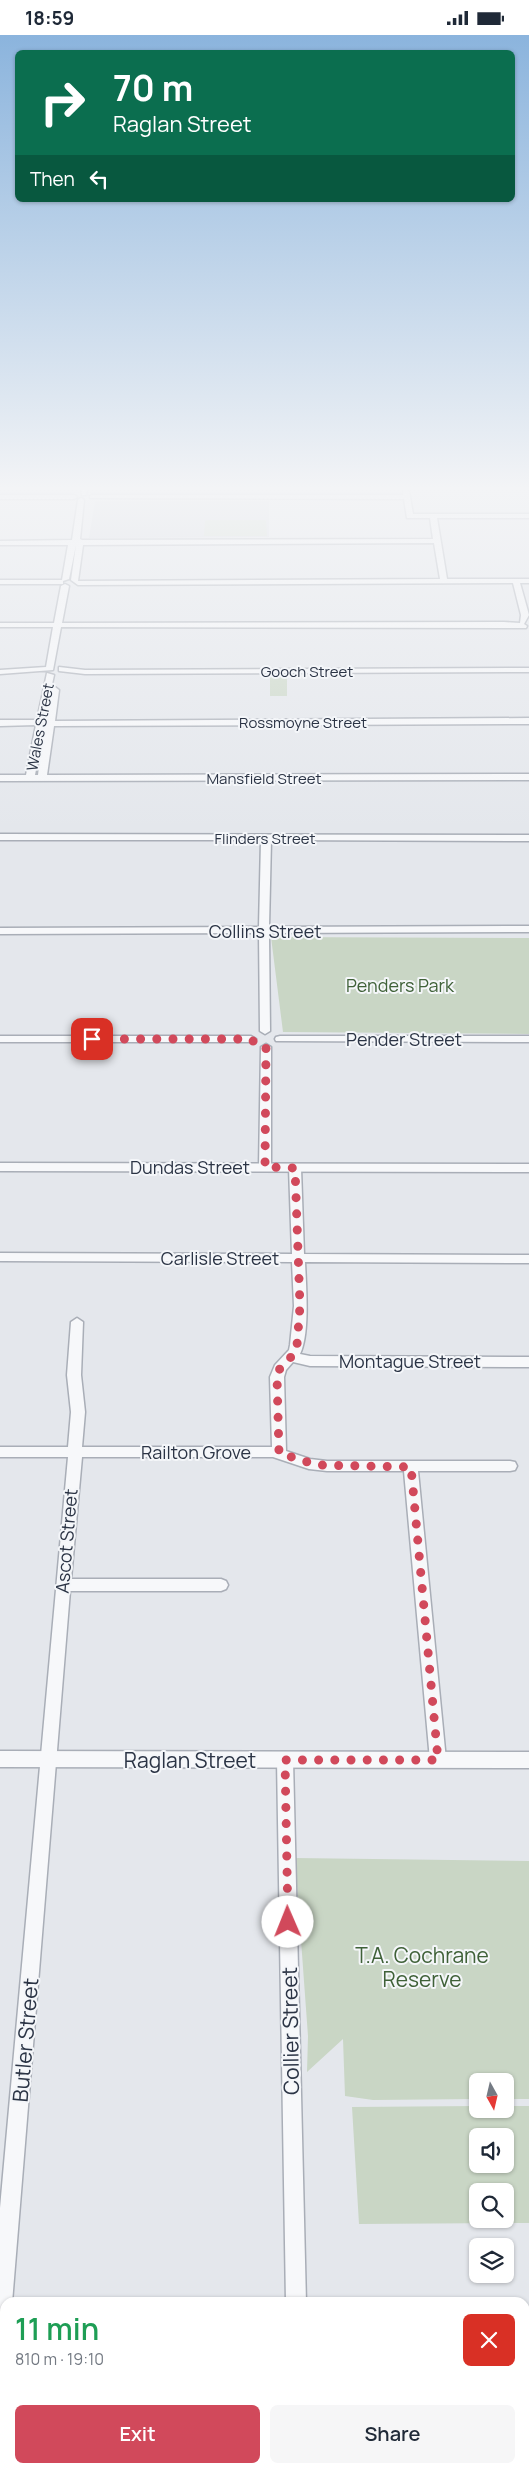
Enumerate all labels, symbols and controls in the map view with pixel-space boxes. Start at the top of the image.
text: 18:59 [25,5,74,31]
text: 70 m [113,64,193,112]
icon: right [30,70,95,135]
text: Raglan Street [113,109,252,139]
icon: left [85,165,113,193]
text: Then [30,166,75,192]
street label: Gooch Street [261,661,353,682]
street label: Wales Street [21,681,59,773]
street label: Rossmoyne Street [239,712,367,733]
street label: Mansfield Street [207,768,321,789]
street label: Flinders Street [214,828,316,849]
street label: Collins Street [209,919,321,943]
park label: Penders Park [346,973,455,997]
pin [71,1018,113,1060]
icon: arrive [78,1025,106,1053]
street label: Pender Street [346,1027,462,1051]
street label: Dundas Street [130,1155,250,1179]
street label: Carlisle Street [161,1246,279,1270]
street label: Montague Street [339,1349,481,1373]
street label: Railton Grove [141,1440,251,1464]
street label: Ascot Street [49,1488,83,1594]
street label: Raglan Street [124,1746,256,1774]
position arrow [261,1895,313,1947]
park label: T.A. Cochrane Reserve [355,1941,489,1993]
street label: Collier Street [275,1967,305,2095]
street label: Butler Street [6,1977,44,2103]
north arrow [469,2073,514,2117]
map controls [469,2073,514,2283]
button: sound [469,2128,514,2173]
button: search [469,2183,514,2228]
button: layers [469,2238,514,2283]
text: 11 min [15,2308,99,2349]
button: close [463,2314,515,2366]
text: 810 m · 19:10 [15,2348,104,2370]
button: Exit [15,2405,260,2463]
button: Share [270,2405,515,2463]

